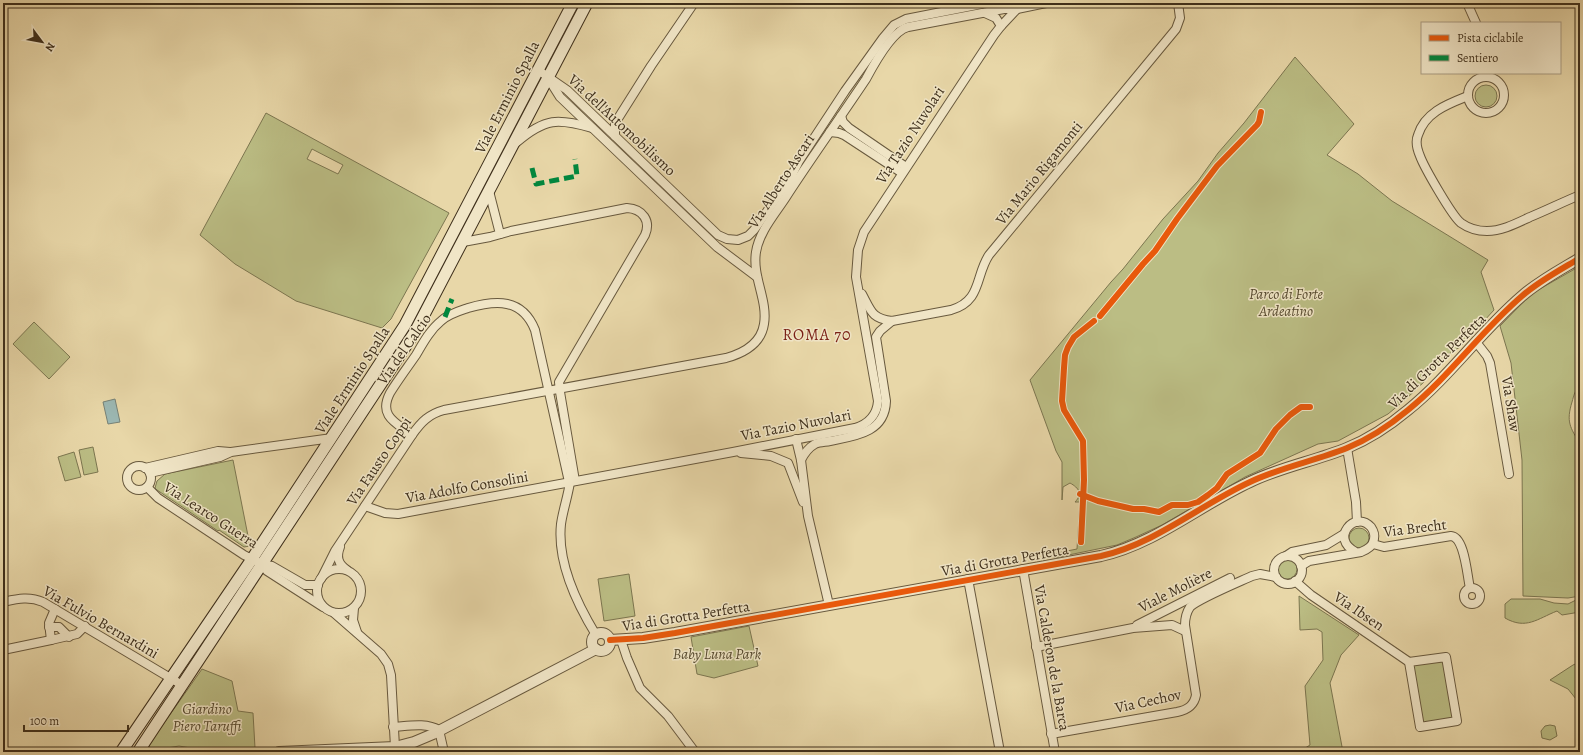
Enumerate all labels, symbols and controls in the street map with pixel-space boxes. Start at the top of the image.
north arrow [22,22,62,62]
legend [1421,22,1561,74]
text: Pista ciclabile [1457,30,1524,46]
street label: Viale Erminio Spalla [469,37,544,158]
text: N [42,40,59,54]
text: Sentiero [1457,50,1498,66]
street label: Via dell'Automobilismo [563,69,680,180]
street label: Via Tazio Nuvolari [871,83,949,188]
street label: Via Mario Rigamonti [990,117,1087,230]
street label: Via Alberto Ascari [743,130,819,233]
park label: Parco di Forte Ardeatino [1249,284,1323,321]
street label: Via di Grotta Perfetta [1383,309,1490,414]
street label: Via del Calcio [372,310,436,389]
street label: Viale Erminio Spalla [309,323,394,438]
district label: ROMA 70 [782,324,852,346]
street label: Via Shaw [1497,374,1525,434]
street label: Via Tazio Nuvolari [738,404,853,446]
street label: Via Fausto Coppi [341,413,416,510]
street label: Via Adolfo Consolini [403,466,530,508]
street label: Via Learco Guerra [159,476,262,553]
street label: Via Brecht [1381,514,1448,542]
street label: Via di Grotta Perfetta [939,539,1070,581]
street label: Viale Molière [1134,563,1215,618]
street label: Via Fulvio Bernardini [39,580,162,663]
street label: Via Calderon de la Barca [1029,582,1075,733]
street label: Via Ibsen [1329,586,1388,635]
street label: Via di Grotta Perfetta [620,596,751,636]
park label: Baby Luna Park [673,644,762,664]
street label: Via Cechov [1112,684,1183,718]
park label: Giardino Piero Taruffi [173,699,242,736]
scale bar [24,707,128,733]
text: 100 m [30,713,59,729]

